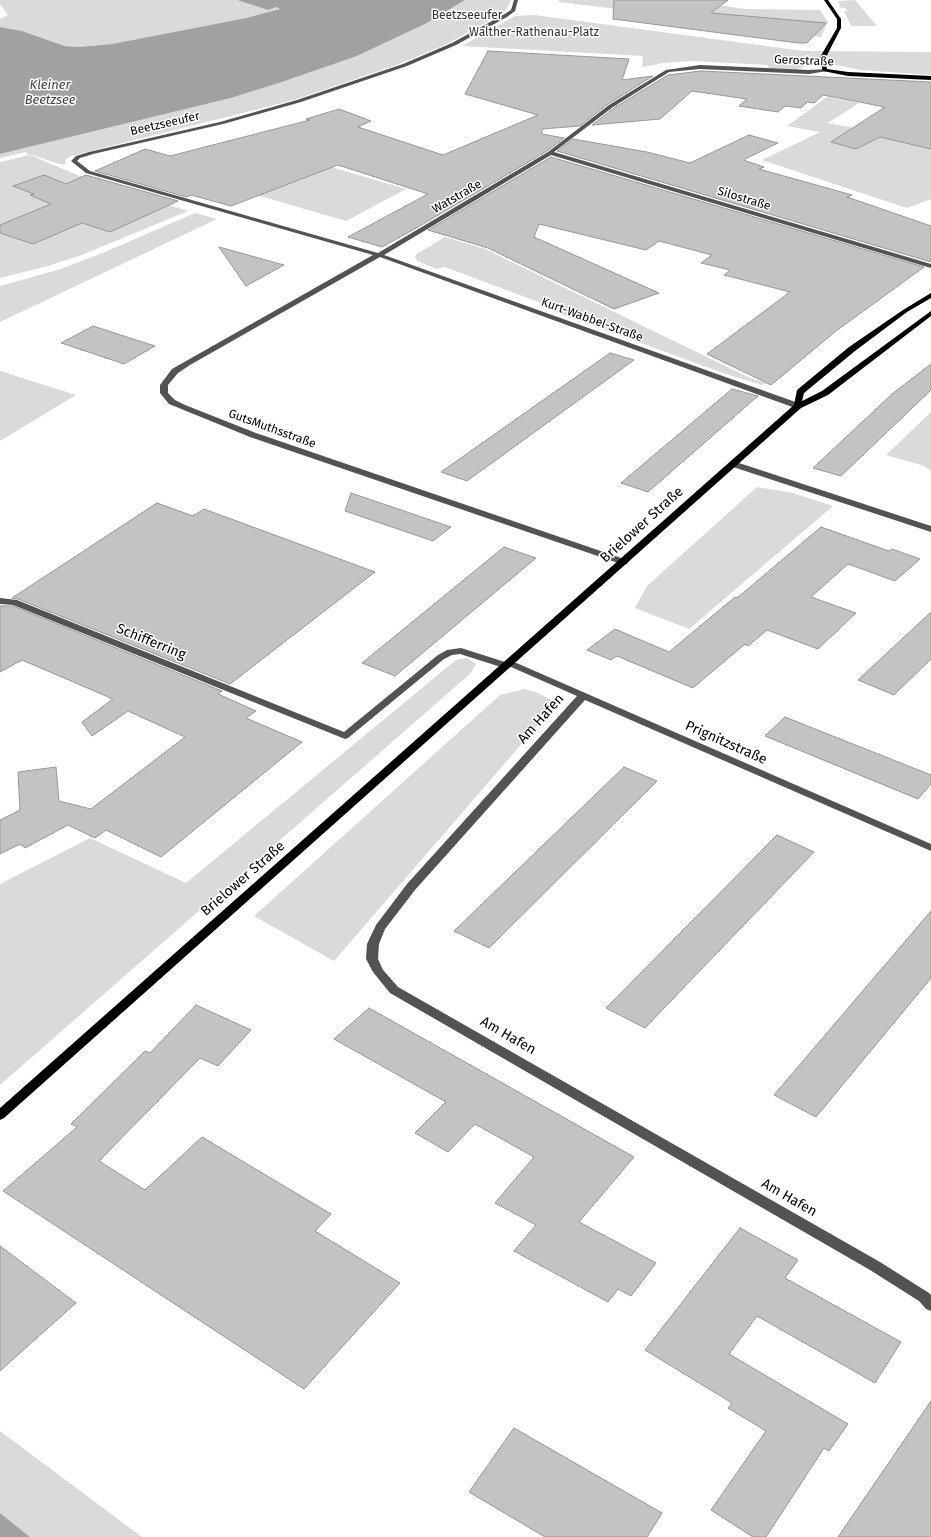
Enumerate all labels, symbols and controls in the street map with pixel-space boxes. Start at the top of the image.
park label: Beetzseeufer [432,9,502,23]
park label: Walther-Rathenau-Platz [469,26,599,40]
street label: Gerostraße [774,53,834,69]
water label: Kleiner Beetzsee [25,77,75,108]
street label: Beetzseeufer [129,109,201,139]
street label: Watstraße [430,177,484,217]
street label: Silostraße [716,184,772,214]
street label: Kurt-Wabbel-Straße [539,295,645,345]
street label: GutsMuthsstraße [226,407,318,451]
street label: Brielower Straße [597,483,687,567]
street label: Schifferring [114,620,188,664]
street label: Am Hafen [514,691,568,747]
street label: Prignitzstraße [682,717,770,769]
street label: Brielower Straße [198,838,288,920]
street label: Am Hafen [477,1013,539,1059]
street label: Am Hafen [758,1175,820,1221]

